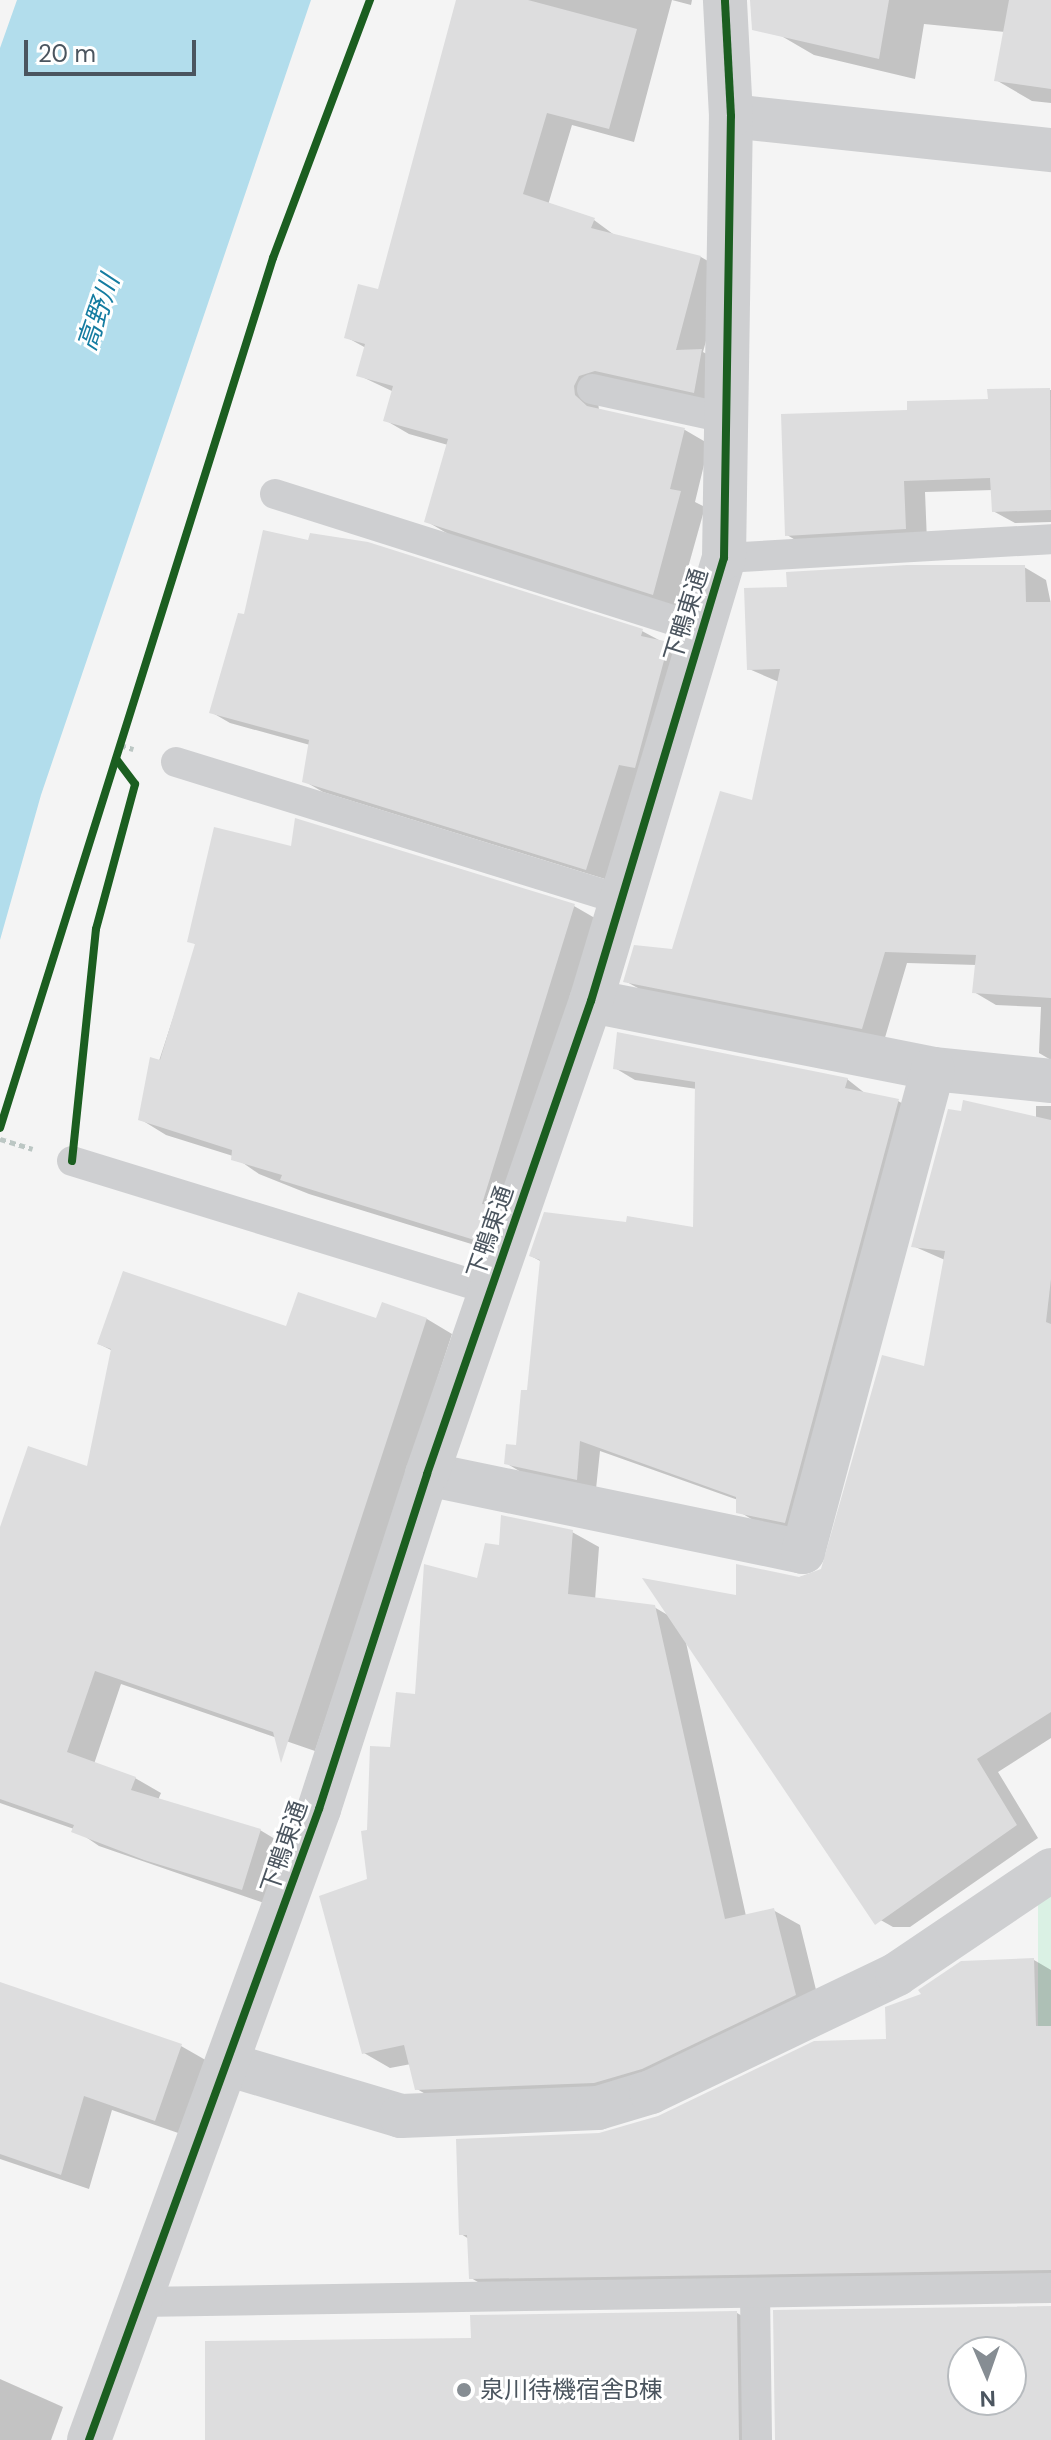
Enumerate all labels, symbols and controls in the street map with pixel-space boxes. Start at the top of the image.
scale bar [28,24,200,74]
text: 20 m [38,38,96,69]
water label: 高野川 [72,271,126,355]
street label: 下鴨東通 [658,565,714,665]
street label: 下鴨東通 [461,1182,519,1282]
street label: 下鴨東通 [255,1797,313,1897]
north arrow [947,2336,1027,2416]
place label: 泉川待機宿舎B棟 [480,2376,662,2404]
marker: 泉川待機宿舎B棟 [455,2381,473,2399]
text: N [979,2384,996,2413]

